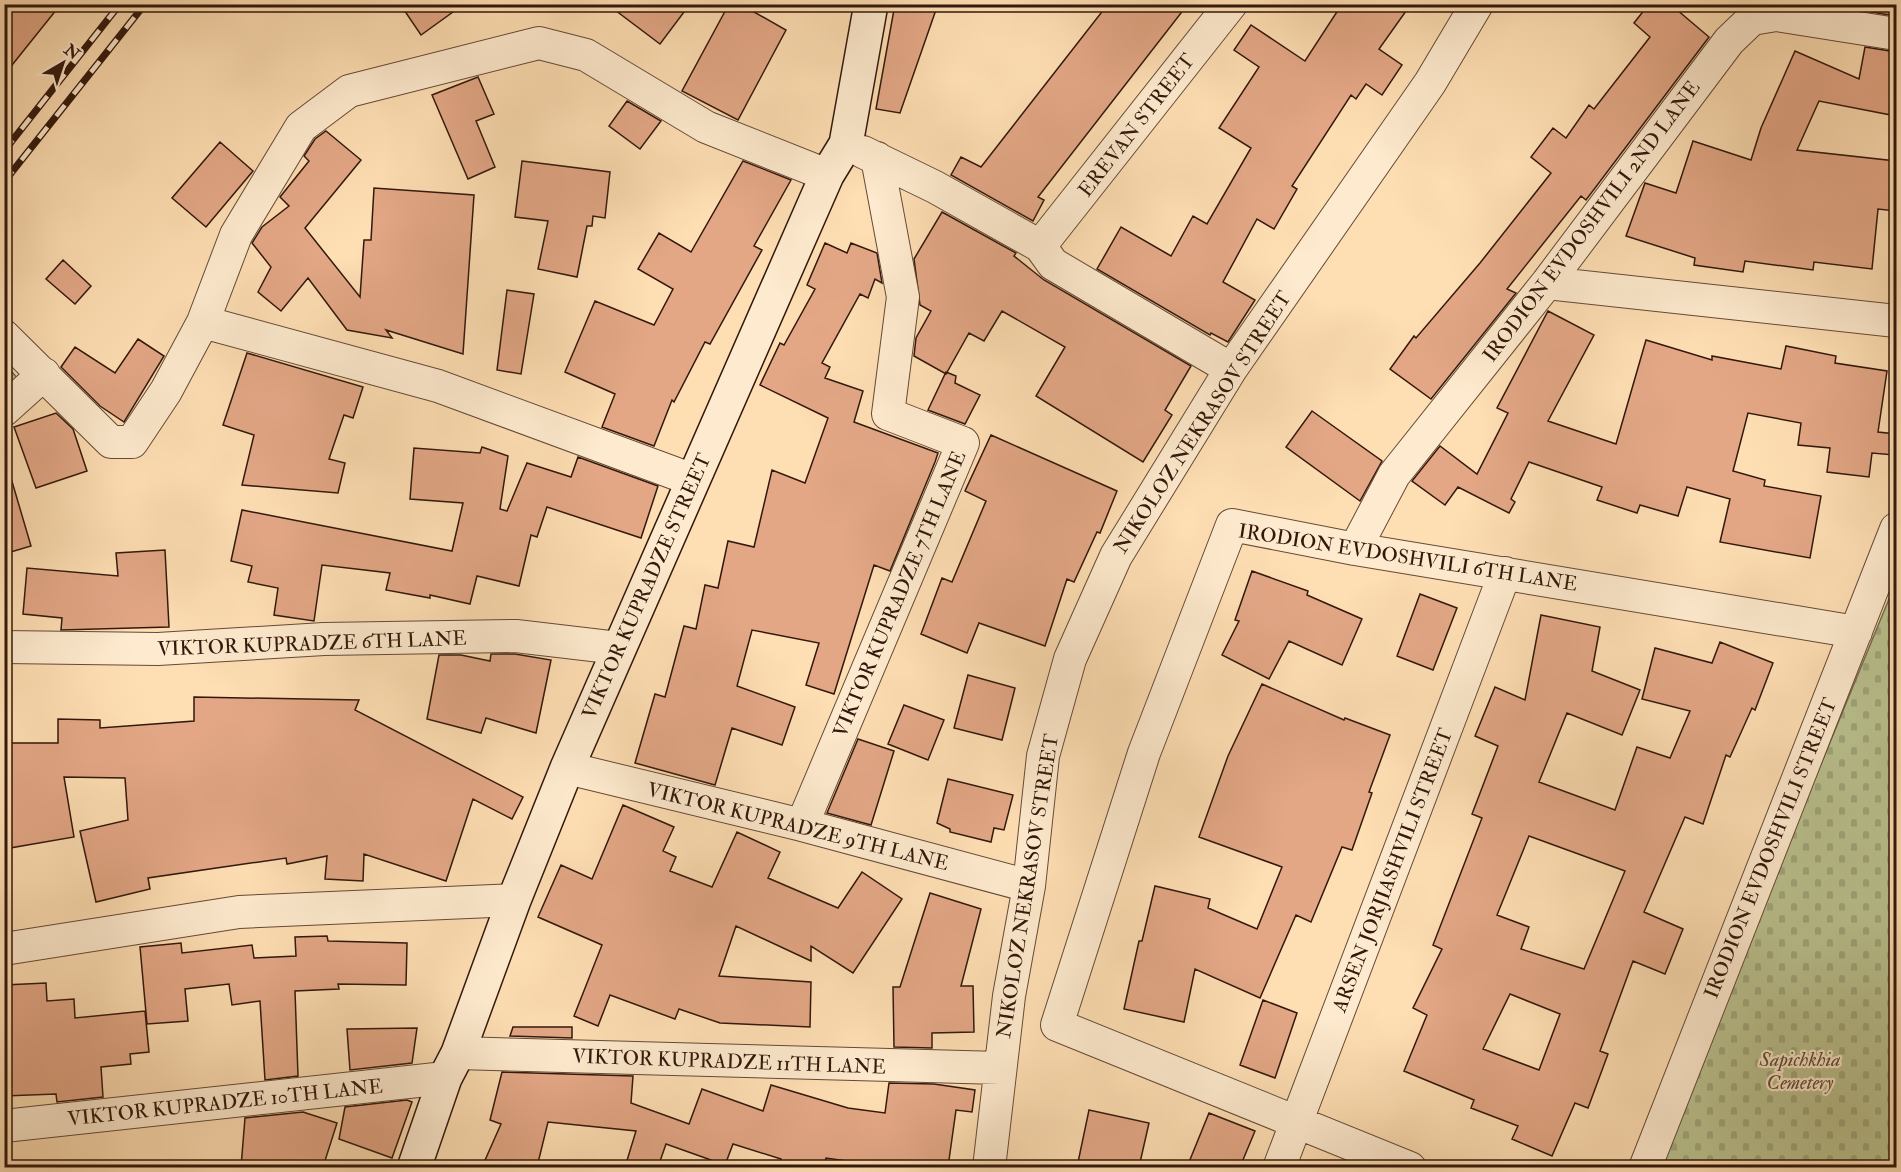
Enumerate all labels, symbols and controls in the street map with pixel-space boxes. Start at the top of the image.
north arrow [33,33,93,93]
text: N [59,39,84,65]
street label: EREVAN STREET [1073,49,1200,202]
street label: IRODION EVDOSHVILI 2ND LANE [1477,76,1705,367]
street label: NIKOLOZ NEKRASOV STREET [1108,286,1297,558]
street label: VIKTOR KUPRADZE 7TH LANE [828,447,971,741]
street label: VIKTOR KUPRADZE STREET [576,449,717,723]
street label: IRODION EVDOSHVILI 6TH LANE [1237,518,1579,597]
street label: VIKTOR KUPRADZE 6TH LANE [157,626,467,661]
street label: IRODION EVDOSHVILI STREET [1699,694,1842,1002]
street label: ARSEN JORJIASHVILI STREET [1326,725,1458,1017]
street label: NIKOLOZ NEKRASOV STREET [991,732,1064,1040]
street label: VIKTOR KUPRADZE 9TH LANE [645,777,951,876]
street label: VIKTOR KUPRADZE 11TH LANE [572,1044,886,1079]
park label: Sapichkhia Cemetery [1759,1047,1840,1095]
street label: VIKTOR KUPRADZE 10TH LANE [66,1074,384,1131]

